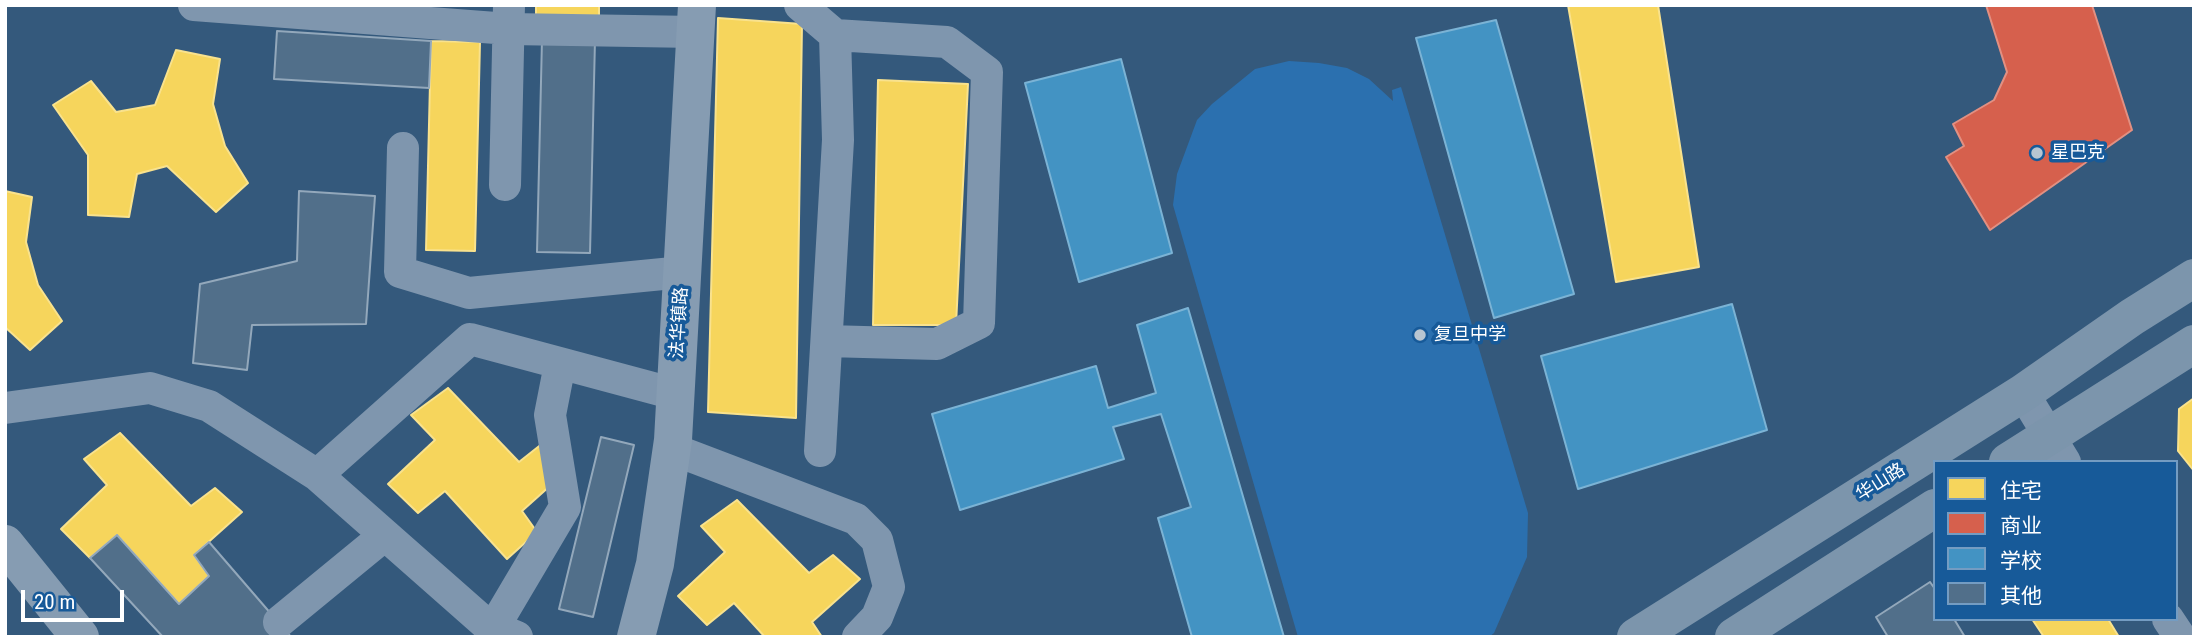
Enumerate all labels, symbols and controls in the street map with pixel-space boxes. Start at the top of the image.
place label: 星巴克 [2051,142,2105,164]
marker: 星巴克 [2029,145,2045,161]
street label: 法华镇路 [667,286,693,360]
place label: 复旦中学 [1434,324,1506,346]
marker: 复旦中学 [1412,327,1428,343]
street label: 华山路 [1852,460,1910,506]
legend [1933,460,2178,621]
text: 住宅 [2000,479,2042,503]
text: 商业 [2000,514,2042,538]
text: 学校 [2000,549,2042,573]
scale bar [24,576,128,620]
text: 其他 [2000,584,2042,608]
text: 20 m [34,590,75,614]

